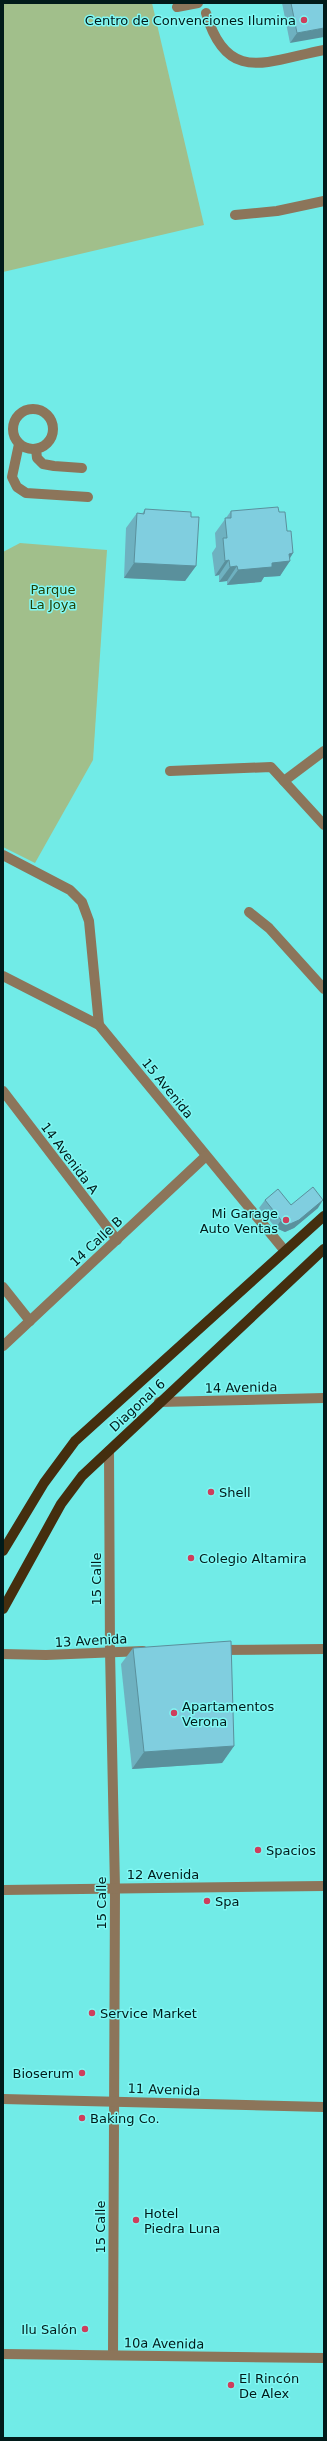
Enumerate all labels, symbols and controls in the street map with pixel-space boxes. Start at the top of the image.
place label: Centro de Convenciones Ilumina [85,13,296,28]
marker: Centro de Convenciones Ilumina [299,15,309,25]
park label: Parque La Joya [30,582,76,612]
street label: 15 Avenida [139,1055,196,1121]
street label: 14 Avenida A [38,1120,101,1197]
place label: Mi Garage Auto Ventas [200,1206,278,1236]
street label: 14 Calle B [67,1213,126,1269]
marker: Mi Garage Auto Ventas [281,1215,291,1225]
street label: Diagonal 6 [107,1376,168,1435]
street label: 14 Avenida [205,1379,277,1396]
place label: Shell [219,1485,251,1500]
marker: Shell [206,1487,216,1497]
place label: Colegio Altamira [199,1551,307,1566]
street label: 15 Calle [89,1553,104,1605]
marker: Colegio Altamira [186,1553,196,1563]
street label: 13 Avenida [54,1631,128,1650]
place label: Apartamentos Verona [182,1699,274,1729]
marker: Apartamentos Verona [169,1708,179,1718]
place label: Spacios [266,1843,316,1858]
marker: Spacios [253,1845,263,1855]
street label: 12 Avenida [127,1867,199,1882]
street label: 15 Calle [94,1877,109,1929]
place label: Spa [215,1894,239,1909]
marker: Spa [202,1896,212,1906]
place label: Service Market [100,2006,197,2021]
marker: Service Market [87,2008,97,2018]
place label: Bioserum [12,2066,74,2081]
marker: Bioserum [77,2068,87,2078]
street label: 11 Avenida [127,2081,201,2098]
place label: Baking Co. [90,2111,160,2126]
marker: Baking Co. [77,2113,87,2123]
street label: 15 Calle [93,2201,108,2253]
place label: Hotel Piedra Luna [144,2206,220,2236]
marker: Hotel Piedra Luna [131,2215,141,2225]
place label: Ilu Salón [21,2322,77,2337]
marker: Ilu Salón [80,2324,90,2334]
street label: 10a Avenida [124,2335,204,2352]
place label: El Rincón De Alex [239,2371,299,2401]
marker: El Rincón De Alex [226,2380,236,2390]

